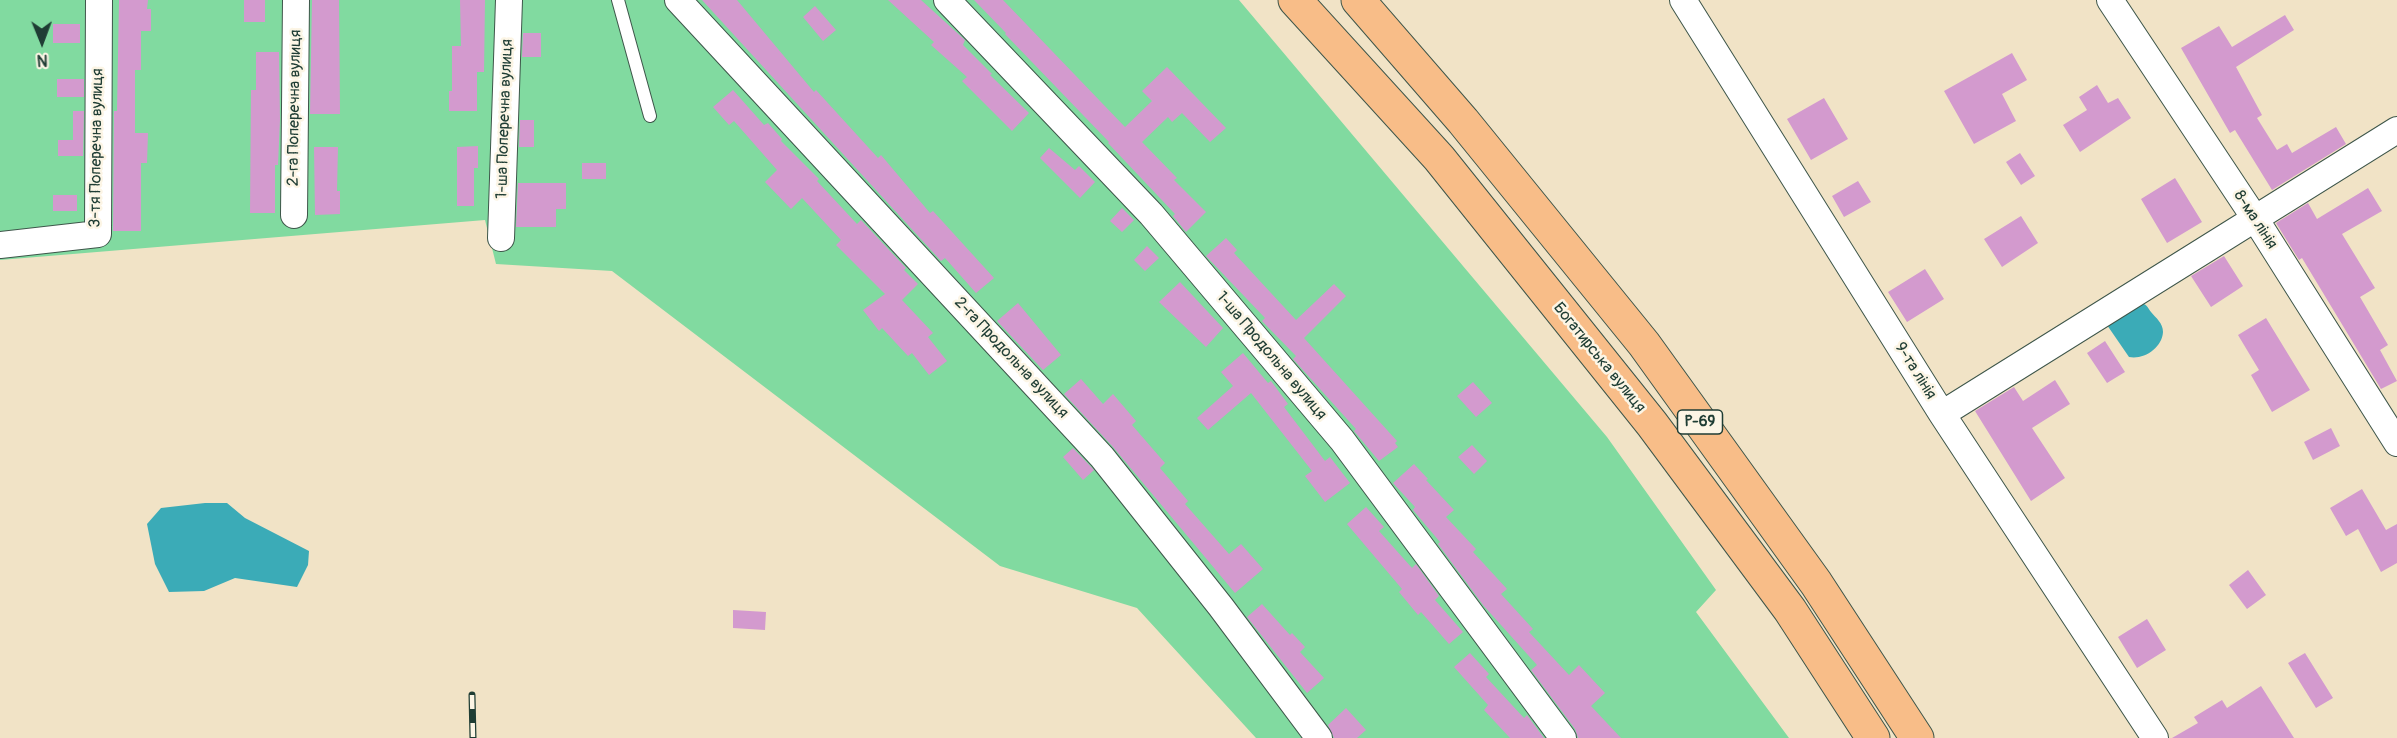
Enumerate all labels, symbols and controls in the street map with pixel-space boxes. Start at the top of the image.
north arrow [12,12,72,72]
street label: 2-га Поперечна вулиця [284,30,306,186]
street label: 1-ша Поперечна вулиця [493,39,517,199]
text: N [37,50,48,70]
street label: 3-тя Поперечна вулиця [86,68,108,228]
street label: 8-ма лінія [2229,187,2281,253]
street label: 1-ша Продольна вулиця [1212,288,1330,424]
street label: 2-га Продольна вулиця [950,293,1072,423]
street label: Богатирська вулиця [1549,299,1649,417]
street label: 9-та лінія [1890,339,1940,403]
road number: Р-69 [1678,410,1722,434]

